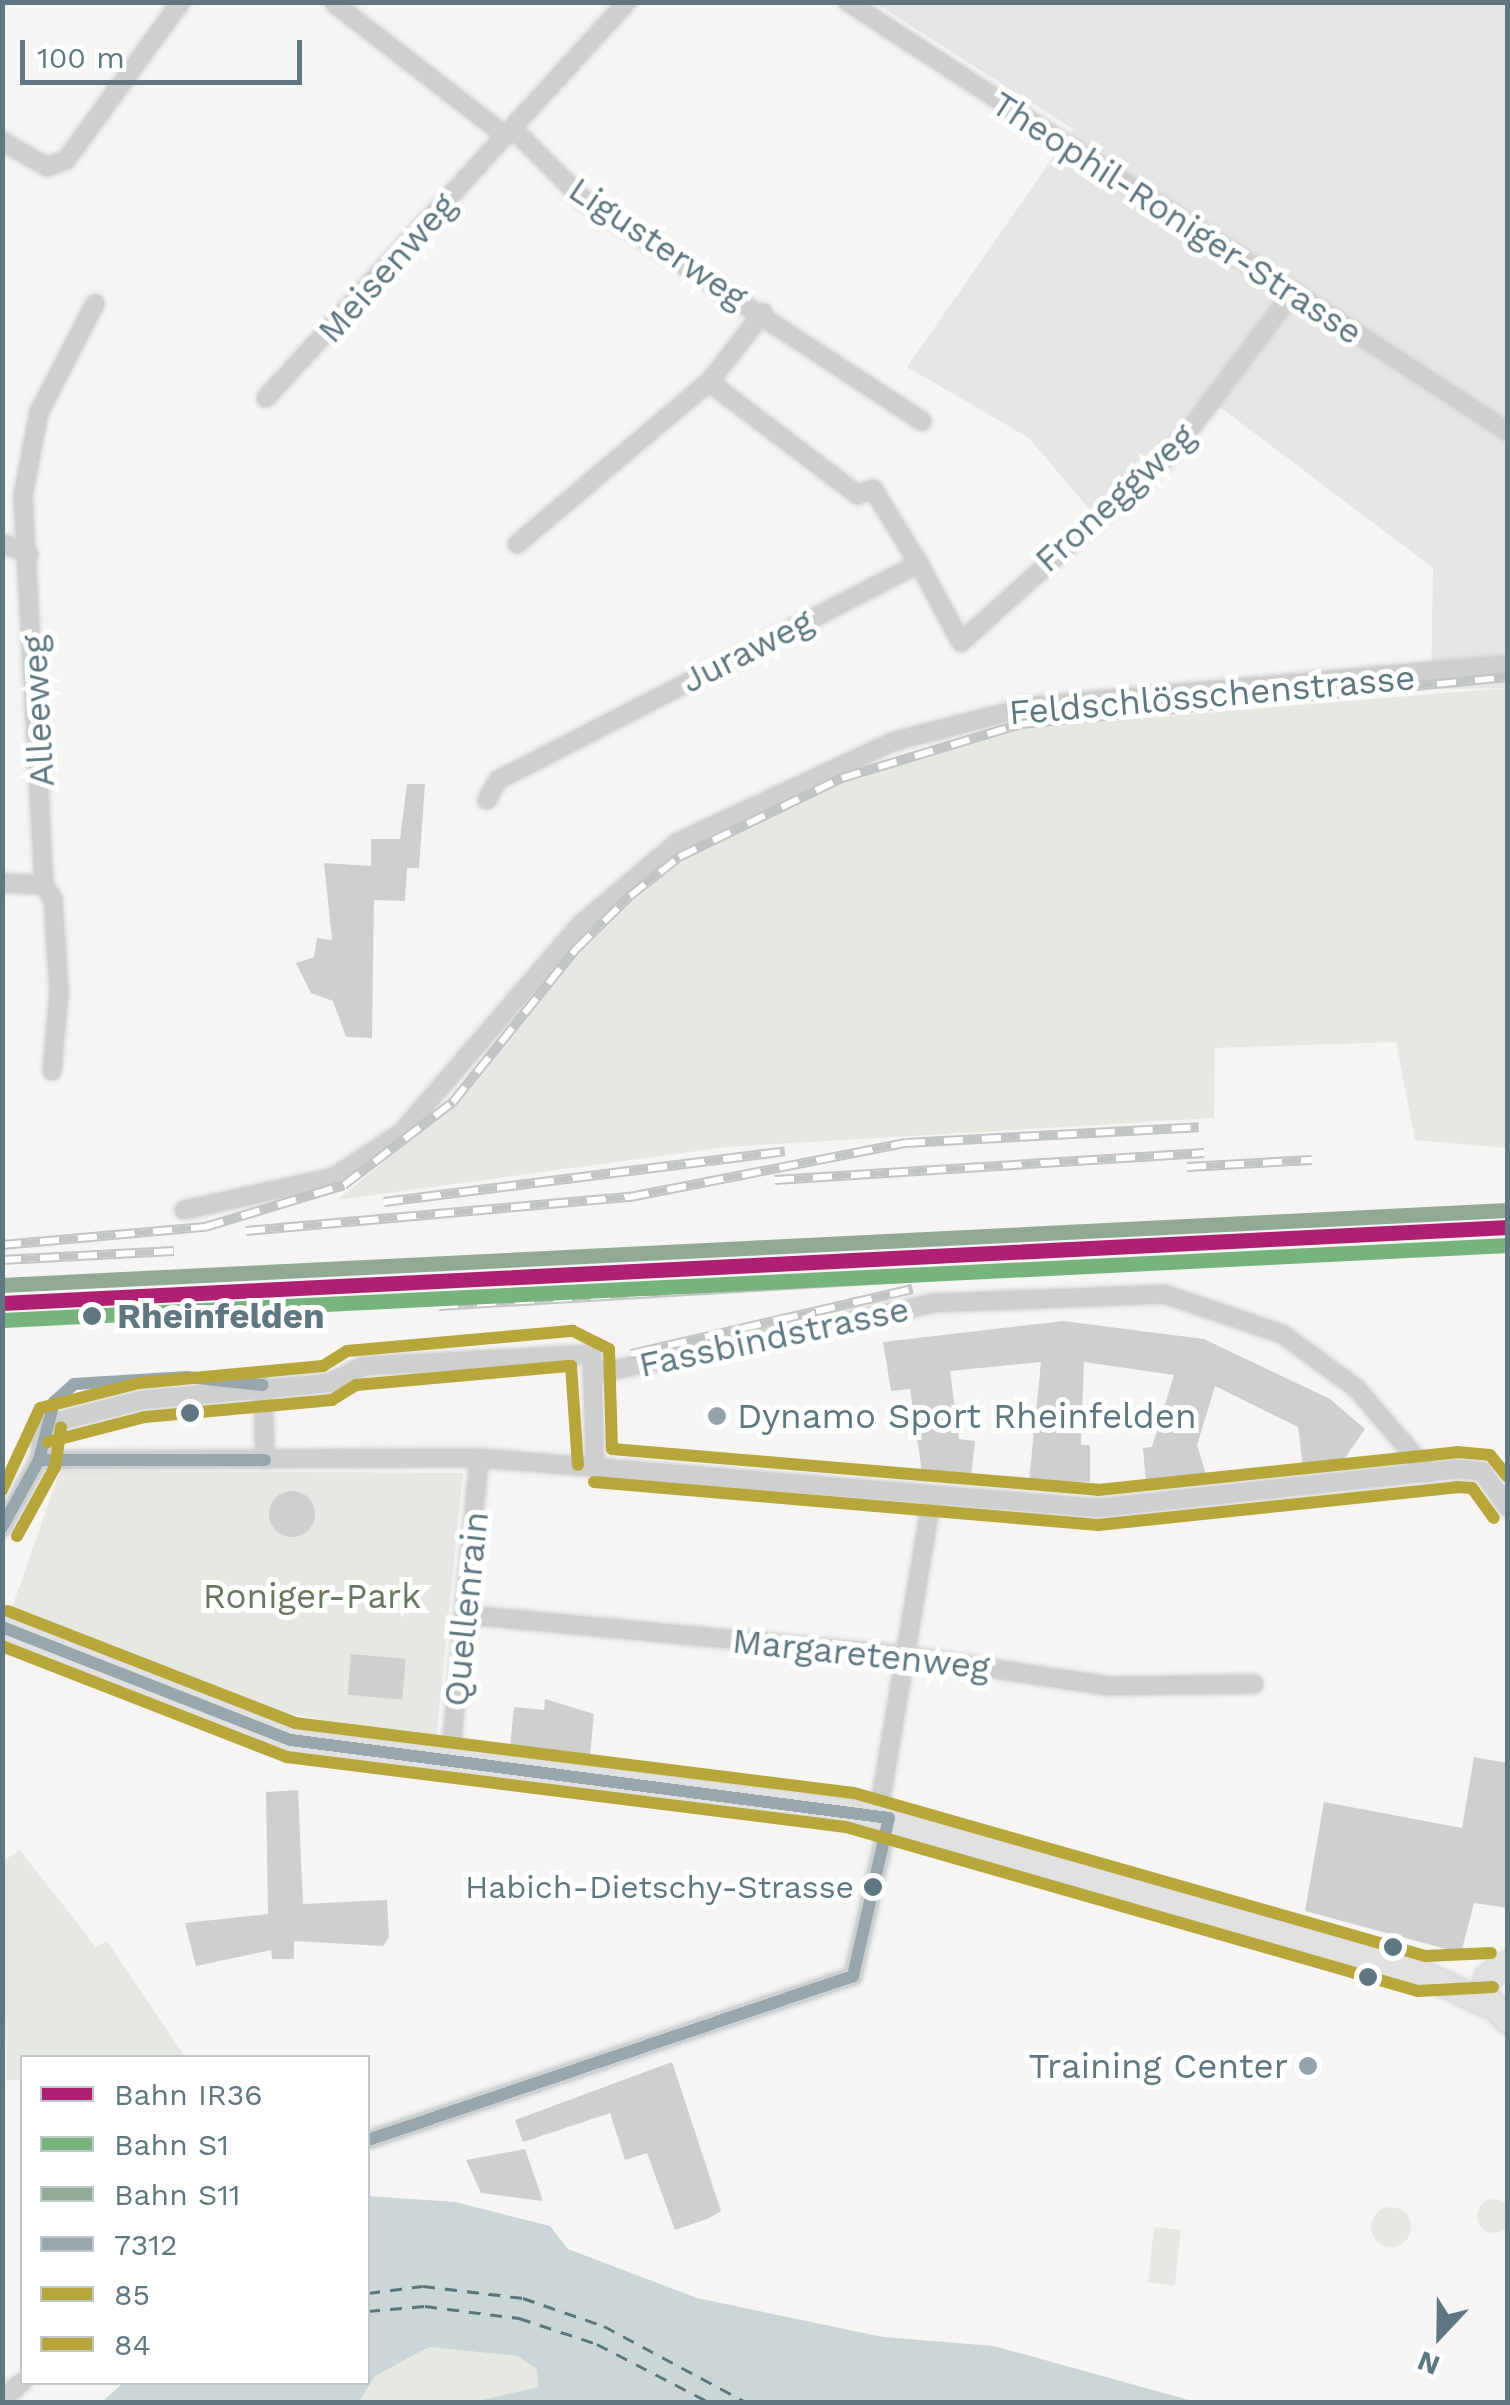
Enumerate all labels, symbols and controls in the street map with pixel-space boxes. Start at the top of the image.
scale bar [25,20,308,82]
text: 100 m [37,40,125,75]
street label: Theophil-Roniger-Strasse [984,82,1370,354]
street label: Ligusterweg [561,168,755,318]
street label: Meisenweg [309,185,465,351]
street label: Froneggweg [1026,415,1204,581]
street label: Juraweg [674,600,820,702]
street label: Alleeweg [13,634,63,788]
street label: Feldschlösschenstrasse [1007,656,1417,734]
street label: Fassbindstrasse [635,1288,913,1386]
place label: Rheinfelden [117,1295,325,1337]
marker: Rheinfelden [76,1300,108,1332]
place label: Dynamo Sport Rheinfelden [737,1395,1197,1437]
unlabelled marker [180,1403,200,1423]
marker: Dynamo Sport Rheinfelden [706,1405,728,1427]
street label: Quellenrain [435,1509,497,1709]
park label: Roniger-Park [203,1575,421,1617]
street label: Margaretenweg [730,1620,992,1688]
place label: Habich-Dietschy-Strasse [465,1868,854,1906]
marker: Habich-Dietschy-Strasse [863,1877,883,1897]
unlabelled marker [1383,1937,1403,1957]
unlabelled marker [1358,1967,1378,1987]
place label: Training Center [1028,2045,1288,2087]
legend [20,2055,370,2385]
marker: Training Center [1297,2055,1319,2077]
text: Bahn IR36 [114,2077,263,2112]
text: Bahn S1 [114,2127,229,2162]
text: Bahn S11 [114,2177,241,2212]
text: 7312 [114,2227,178,2262]
text: 85 [114,2277,150,2312]
north arrow [1390,2285,1490,2385]
text: 84 [114,2327,151,2362]
text: N [1413,2344,1444,2382]

